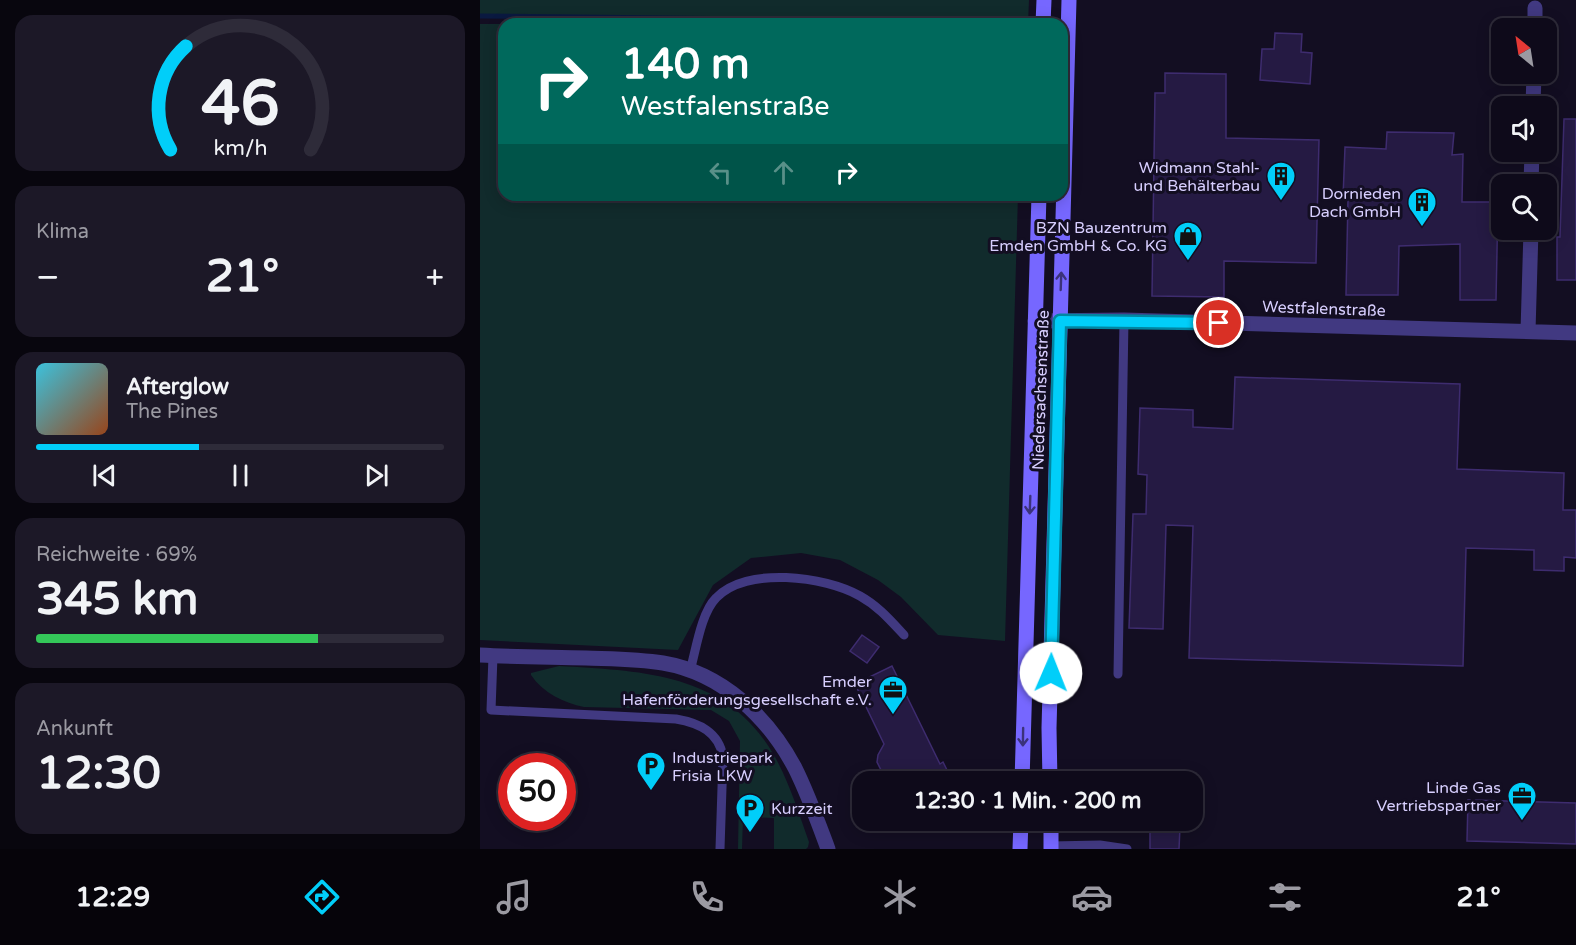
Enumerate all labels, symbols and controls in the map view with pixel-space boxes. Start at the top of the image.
north arrow [1491,18,1557,84]
map controls [1491,18,1557,240]
text: 140 m [621,39,750,90]
icon: right [522,42,600,120]
text: 46 [201,67,279,142]
text: Westfalenstraße [621,90,829,123]
button: sound [1491,96,1557,162]
text: km/h [213,135,267,161]
icon: left [704,156,737,189]
icon: ahead [767,156,800,189]
icon: right [830,156,863,189]
place label: Widmann Stahl- und Behälterbau [1134,158,1260,196]
building icon: Widmann Stahl- und Behälterbau [1265,160,1297,202]
button: search [1491,174,1557,240]
place label: Dornieden Dach GmbH [1309,184,1401,222]
building icon: Dornieden Dach GmbH [1406,186,1438,228]
place label: BZN Bauzentrum Emden GmbH & Co. KG [989,218,1167,256]
text: Klima [36,220,89,244]
shop icon: BZN Bauzentrum Emden GmbH & Co. KG [1172,220,1204,262]
text: 21° [206,250,279,304]
text: − [36,258,60,297]
text: + [425,258,444,297]
one-way arrow [1056,271,1067,291]
pin [1193,297,1244,348]
street label: Westfalenstraße [1262,297,1386,321]
icon: arrive [1202,306,1235,339]
street label: Niedersachsenstraße [1028,310,1054,470]
text: Afterglow [126,374,229,400]
text: The Pines [126,400,218,424]
icon: previous [88,459,121,492]
icon: pause [224,459,257,492]
icon: next [360,459,393,492]
one-way arrow [1024,495,1036,515]
text: Reichweite · 69% [36,543,197,567]
text: 345 km [36,573,198,627]
position arrow [1019,641,1083,705]
place label: Emder Hafenförderungsgesellschaft e.V. [622,672,873,710]
office icon: Emder Hafenförderungsgesellschaft e.V. [877,674,909,716]
text: Ankunft [36,717,113,741]
one-way arrow [1017,727,1029,747]
text: 12:30 [36,747,161,801]
place label: Industriepark Frisia LKW [672,748,773,786]
parking icon: Industriepark Frisia LKW [635,750,667,792]
speed limit sign: 50 [498,753,576,831]
place label: Linde Gas Vertriebspartner [1376,778,1502,816]
office icon: Linde Gas Vertriebspartner [1506,780,1538,822]
text: 12:30 · 1 Min. · 200 m [914,788,1141,814]
parking icon: Kurzzeit [734,792,766,834]
place label: Kurzzeit [771,799,833,819]
icon: directions [301,876,343,918]
icon: music [493,876,535,918]
icon: phone [686,876,728,918]
icon: climate [879,876,921,918]
icon: car [1071,876,1113,918]
icon: filters [1264,876,1306,918]
text: 12:29 [75,881,150,914]
text: 21° [1457,881,1501,914]

